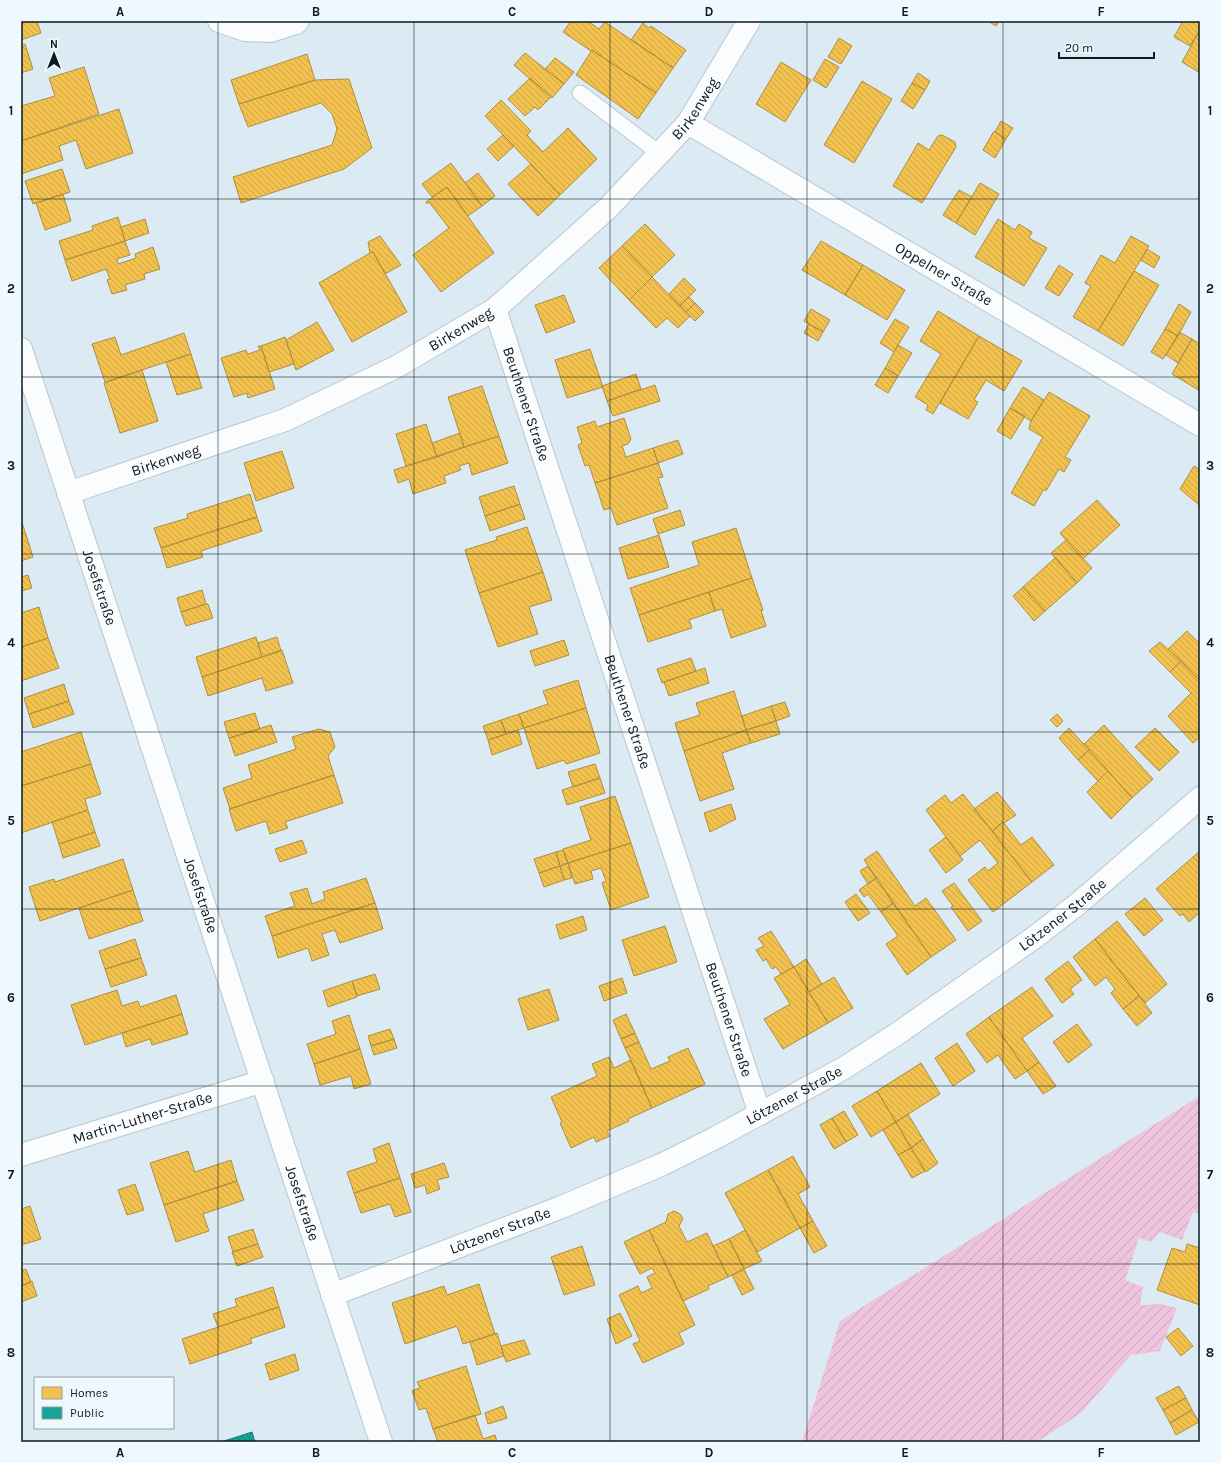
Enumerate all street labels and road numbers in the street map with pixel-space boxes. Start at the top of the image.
street label: Birkenweg [668,73,723,144]
street label: Oppelner Straße [892,238,996,310]
street label: Birkenweg [425,303,497,355]
street label: Beuthener Straße [499,344,554,464]
street label: Birkenweg [129,440,203,480]
street label: Josefstraße [79,547,120,628]
street label: Beuthener Straße [600,652,655,771]
street label: Josefstraße [180,855,222,935]
street label: Lötzener Straße [1015,874,1110,955]
street label: Beuthener Straße [702,960,756,1079]
street label: Lötzener Straße [743,1062,845,1129]
street label: Martin-Luther-Straße [70,1088,215,1148]
street label: Josefstraße [281,1163,323,1243]
street label: Lötzener Straße [447,1203,553,1258]

